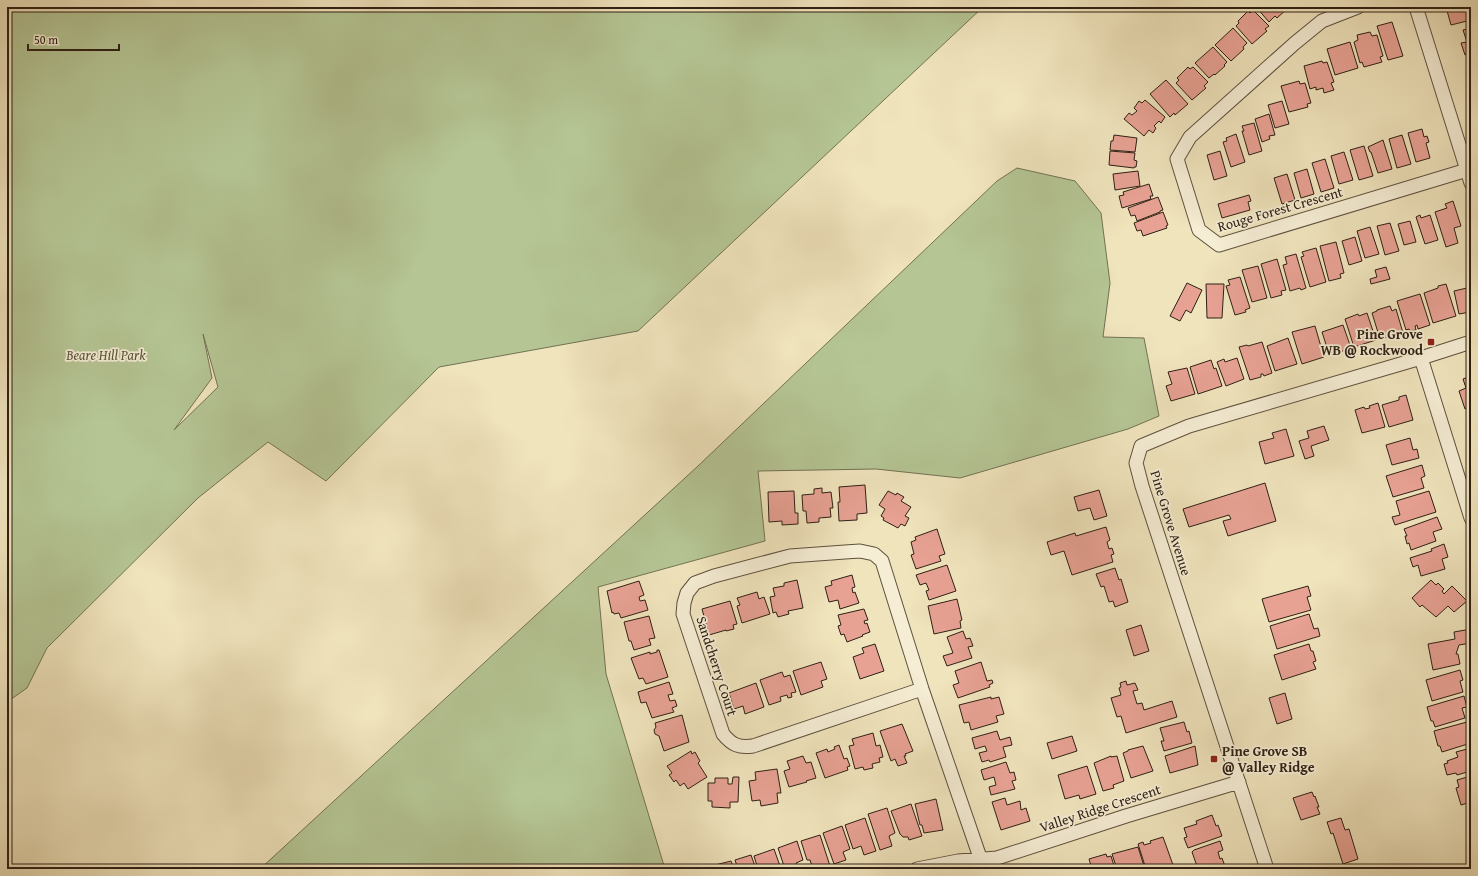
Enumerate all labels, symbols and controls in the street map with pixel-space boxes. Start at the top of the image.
scale bar [28,26,119,52]
text: 50 m [34,31,58,48]
street label: Rouge Forest Crescent [1215,182,1345,236]
place label: Pine Grove WB @ Rockwood [1321,324,1423,360]
marker: Pine Grove WB @ Rockwood [1426,337,1436,347]
park label: Beare Hill Park [65,345,146,365]
street label: Pine Grove Avenue [1146,468,1197,578]
street label: Sandcherry Court [691,614,743,719]
place label: Pine Grove SB @ Valley Ridge [1222,741,1315,777]
marker: Pine Grove SB @ Valley Ridge [1209,754,1219,764]
street label: Valley Ridge Crescent [1037,779,1163,837]

